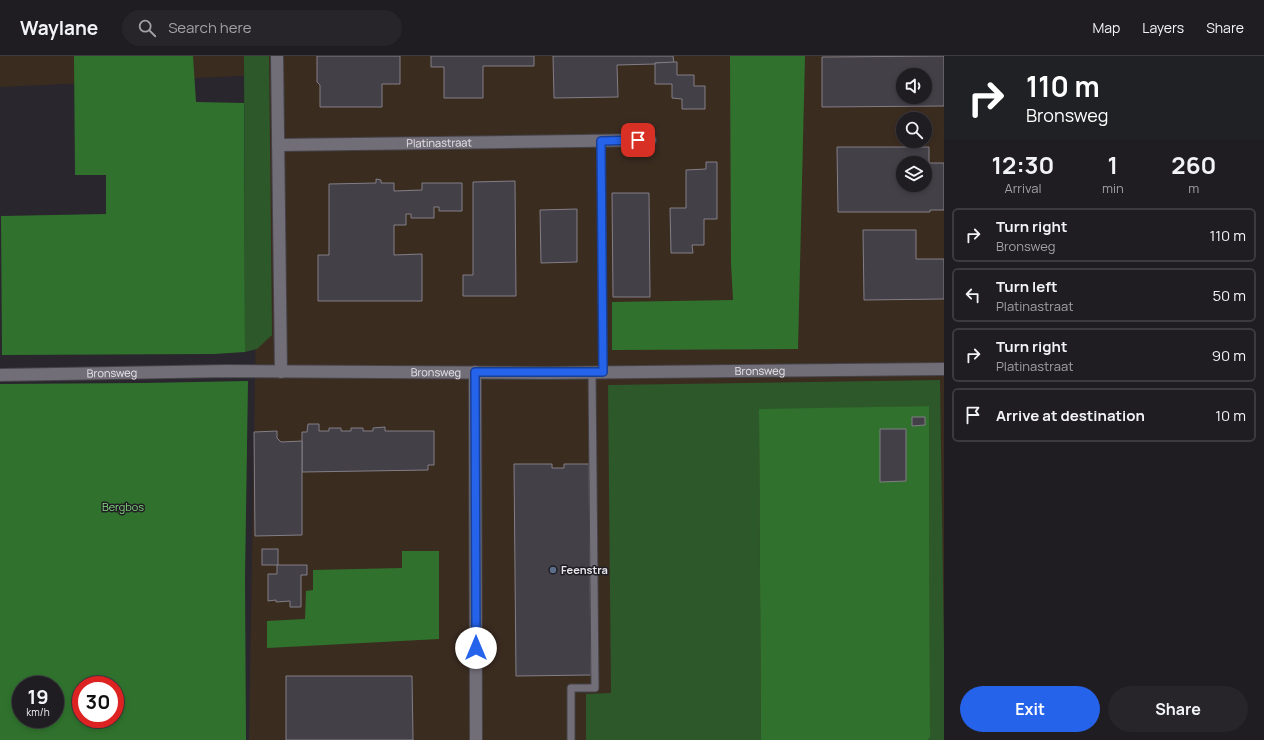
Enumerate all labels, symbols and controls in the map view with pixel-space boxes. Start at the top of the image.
search box [122,10,402,46]
text: Waylane [20,15,98,41]
icon: search [136,17,158,39]
text: Search here [168,17,252,38]
text: Map [1092,18,1120,37]
text: Layers [1142,18,1184,37]
text: Share [1206,18,1244,37]
text: 110 m [1026,67,1100,105]
map controls [896,68,932,192]
button: sound [896,68,932,104]
icon: right [960,72,1012,124]
text: Bronsweg [1026,103,1108,127]
button: search [896,112,932,148]
pin [621,123,655,157]
icon: arrive [627,129,649,151]
street label: Platinastraat [406,134,472,150]
text: 12:30 [992,148,1054,181]
text: 1 [1108,148,1118,181]
text: 260 [1171,148,1216,181]
button: layers [896,156,932,192]
text: Arrival [1004,179,1042,197]
text: min [1102,179,1124,197]
text: m [1188,179,1199,197]
text: Turn right [996,216,1067,237]
icon: right [962,224,984,246]
text: 110 m [1209,225,1246,246]
text: Bronsweg [996,237,1056,255]
text: Turn left [996,276,1058,297]
icon: left [962,284,984,306]
text: 50 m [1212,285,1246,306]
text: Platinastraat [996,297,1073,315]
text: Turn right [996,336,1067,357]
icon: right [962,344,984,366]
text: 90 m [1212,345,1246,366]
text: Platinastraat [996,357,1073,375]
street label: Bronsweg [735,363,785,378]
street label: Bronsweg [411,364,461,379]
street label: Bronsweg [87,365,137,380]
icon: arrive [962,404,984,426]
text: Arrive at destination [996,405,1145,426]
text: 10 m [1215,405,1246,426]
park label: Bergbos [102,499,144,514]
place label: Feenstra [561,562,608,577]
marker: Feenstra [548,565,558,575]
position arrow [455,627,497,669]
speed limit sign: 30 [72,676,124,728]
text: 19 [27,683,49,710]
button: Exit [960,686,1100,732]
button: Share [1108,686,1248,732]
text: km/h [26,705,50,719]

